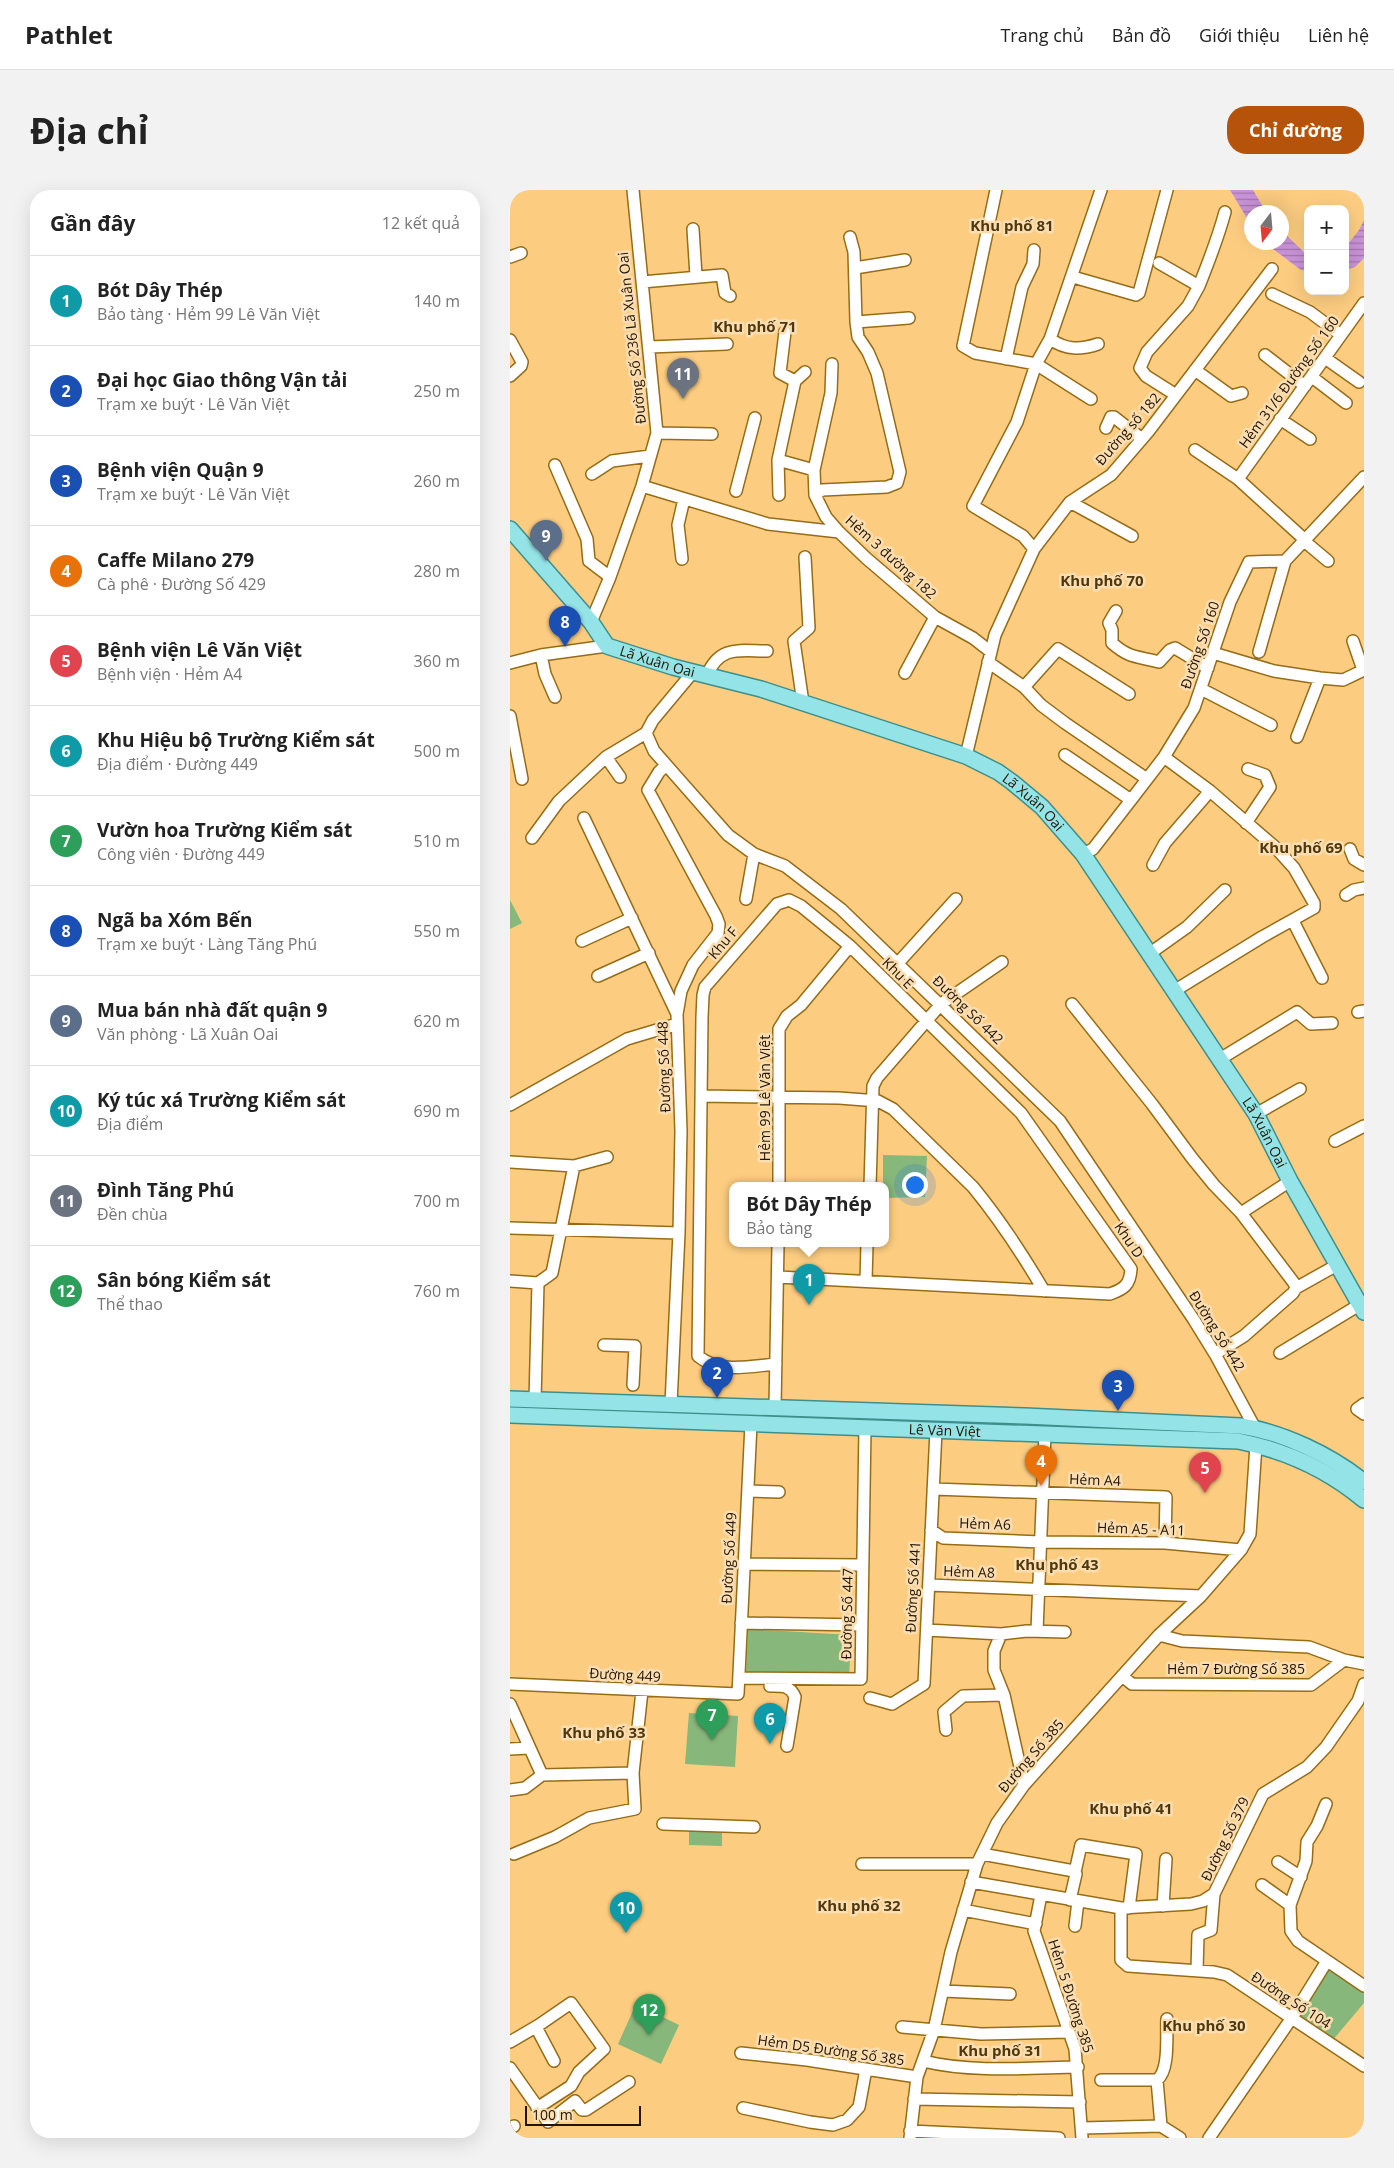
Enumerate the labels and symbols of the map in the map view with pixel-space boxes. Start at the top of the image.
north arrow [1244,205,1289,250]
district label: Khu phố 81 [970,215,1054,235]
street label: Đường Số 236 Lã Xuân Oai [613,251,650,425]
street label: Hẻm 31/6 Đường Số 160 [1234,312,1343,452]
district label: Khu phố 71 [713,316,797,336]
pin: 11 [667,358,699,399]
street label: Đường số 182 [1091,388,1164,469]
street label: Hẻm 3 đường 182 [842,511,941,603]
pin: 9 [530,520,562,561]
district label: Khu phố 70 [1060,570,1144,590]
street label: Đường Số 160 [1176,598,1223,691]
pin: 8 [549,606,581,647]
street label: Lã Xuân Oai [618,641,697,681]
street label: Lã Xuân Oai [999,768,1069,835]
district label: Khu phố 69 [1259,837,1343,857]
street label: Khu F [704,923,742,963]
street label: Khu E [878,953,918,993]
street label: Đường Số 442 [929,971,1008,1048]
street label: Đường Số 448 [652,1021,675,1113]
street label: Hẻm 99 Lê Văn Việt [755,1035,774,1161]
street label: Lã Xuân Oai [1238,1093,1292,1171]
your location [902,1172,928,1198]
street label: Khu D [1110,1218,1148,1261]
pin: 1 [793,1264,825,1305]
street label: Đường Số 442 [1185,1287,1250,1375]
pin: 2 [701,1357,733,1398]
pin: 3 [1102,1370,1134,1411]
street label: Lê Văn Việt [908,1419,981,1441]
pin: 4 [1025,1445,1057,1486]
pin: 5 [1189,1452,1221,1493]
street label: Hẻm A4 [1069,1469,1121,1490]
street label: Đường Số 449 [717,1512,740,1604]
street label: Hẻm A6 [959,1513,1011,1534]
street label: Hẻm A5 - A11 [1097,1517,1185,1540]
street label: Đường Số 441 [901,1541,924,1633]
district label: Khu phố 43 [1015,1554,1099,1574]
street label: Hẻm A8 [943,1561,995,1582]
street label: Đường Số 447 [836,1568,857,1660]
street label: Hẻm 7 Đường Số 385 [1167,1659,1305,1678]
street label: Đường 449 [589,1663,661,1686]
pin: 7 [696,1699,728,1740]
pin: 6 [754,1703,786,1744]
street label: Đường Số 385 [993,1715,1068,1796]
district label: Khu phố 33 [562,1722,646,1742]
street label: Đường Số 379 [1196,1793,1253,1884]
district label: Khu phố 41 [1089,1798,1173,1818]
pin: 10 [610,1892,642,1933]
district label: Khu phố 32 [817,1895,901,1915]
street label: Hẻm 5 Đường 385 [1044,1937,1099,2055]
street label: Đường Số 104 [1248,1967,1335,2032]
pin: 12 [633,1994,665,2035]
district label: Khu phố 30 [1162,2015,1246,2035]
street label: Hẻm D5 Đường Số 385 [756,2030,906,2069]
district label: Khu phố 31 [958,2040,1042,2060]
scale bar [525,2103,641,2126]

